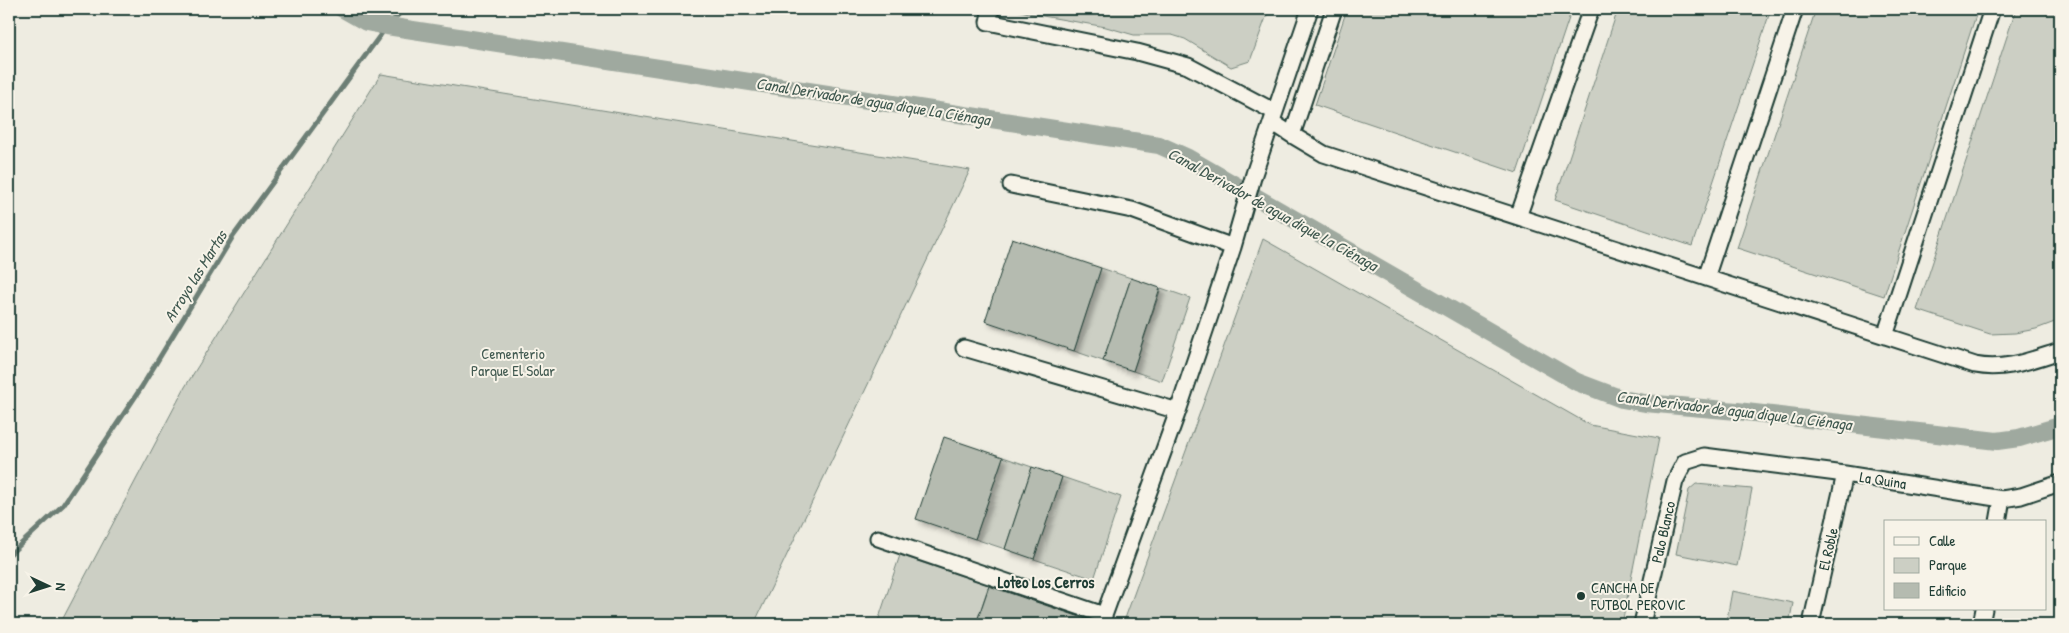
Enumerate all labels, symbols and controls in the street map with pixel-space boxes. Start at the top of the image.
water label: Canal Derivador de agua dique La Ciénaga [754,72,993,131]
water label: Canal Derivador de agua dique La Ciénaga [1164,142,1383,277]
water label: Arroyo las Martas [158,225,233,326]
park label: Cementerio Parque El Solar [471,343,555,381]
water label: Canal Derivador de agua dique La Ciénaga [1615,385,1854,436]
street label: La Quina [1858,466,1908,494]
street label: Palo Blanco [1646,499,1680,565]
legend [1884,520,2046,610]
street label: El Roble [1813,526,1843,572]
text: Calle [1929,530,1956,551]
text: Parque [1929,554,1967,575]
north arrow [22,560,72,610]
district label: Loteo Los Cerros [998,571,1095,593]
place label: CANCHA DE FUTBOL PEROVIC [1590,577,1686,615]
text: Edificio [1929,580,1966,601]
text: N [52,583,71,592]
marker: CANCHA DE FUTBOL PEROVIC [1575,590,1587,602]

